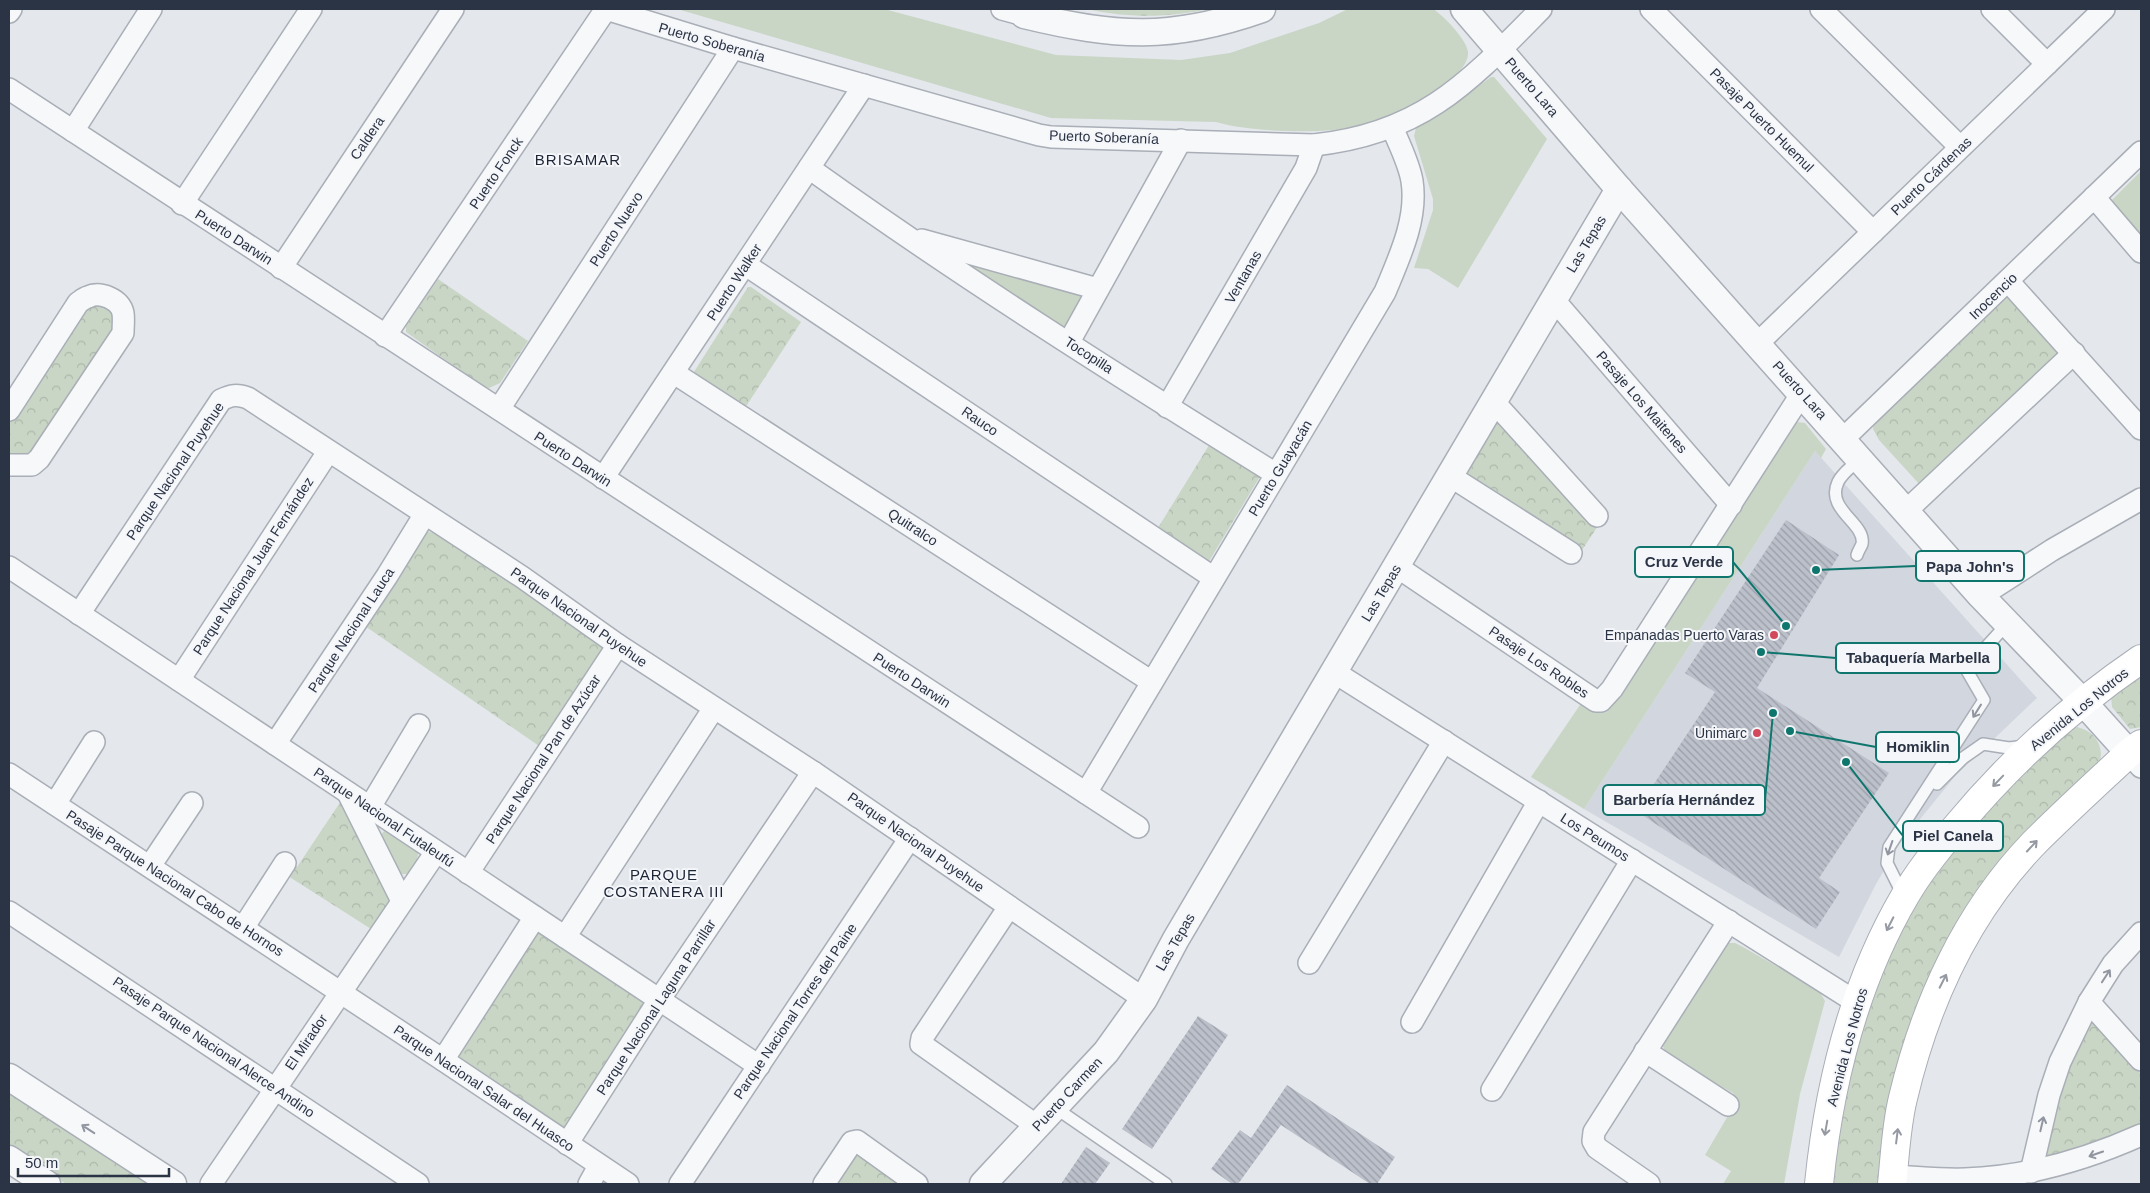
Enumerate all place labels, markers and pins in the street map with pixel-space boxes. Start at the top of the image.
callout: Cruz Verde [1635,547,1733,577]
callout: Papa John's [1916,551,2024,581]
place label: Empanadas Puerto Varas [1605,627,1764,643]
marker: Empanadas Puerto Varas [1768,629,1780,641]
callout: Tabaquería Marbella [1836,643,2000,673]
place label: Unimarc [1695,725,1747,741]
marker: Unimarc [1751,727,1763,739]
callout: Homiklin [1876,732,1959,762]
callout: Barbería Hernández [1603,785,1765,815]
callout: Piel Canela [1903,821,2003,851]

